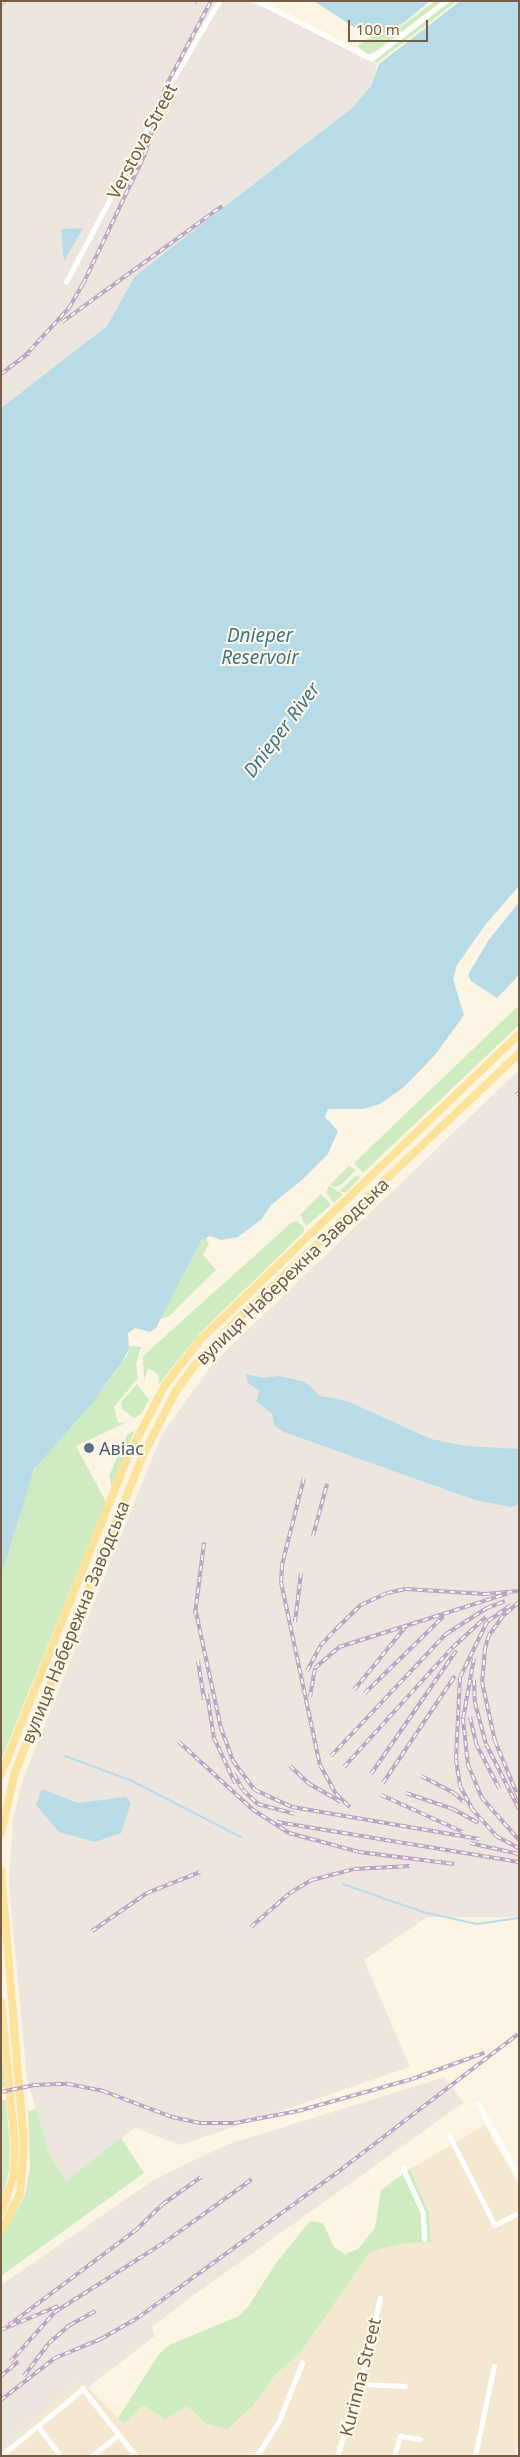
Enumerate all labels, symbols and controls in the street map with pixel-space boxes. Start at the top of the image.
scale bar [350,10,430,42]
text: 100 m [356,19,400,39]
street label: Verstova Street [102,79,182,203]
water label: Dnieper Reservoir [221,625,299,669]
water label: Dnieper River [239,678,325,782]
street label: вулиця Набережна Заводська [191,1173,393,1369]
place label: Авіас [99,1437,144,1459]
marker: Авіас [83,1442,95,1454]
street label: вулиця Набережна Заводська [16,1497,134,1747]
street label: Kurinna Street [335,2315,385,2439]

